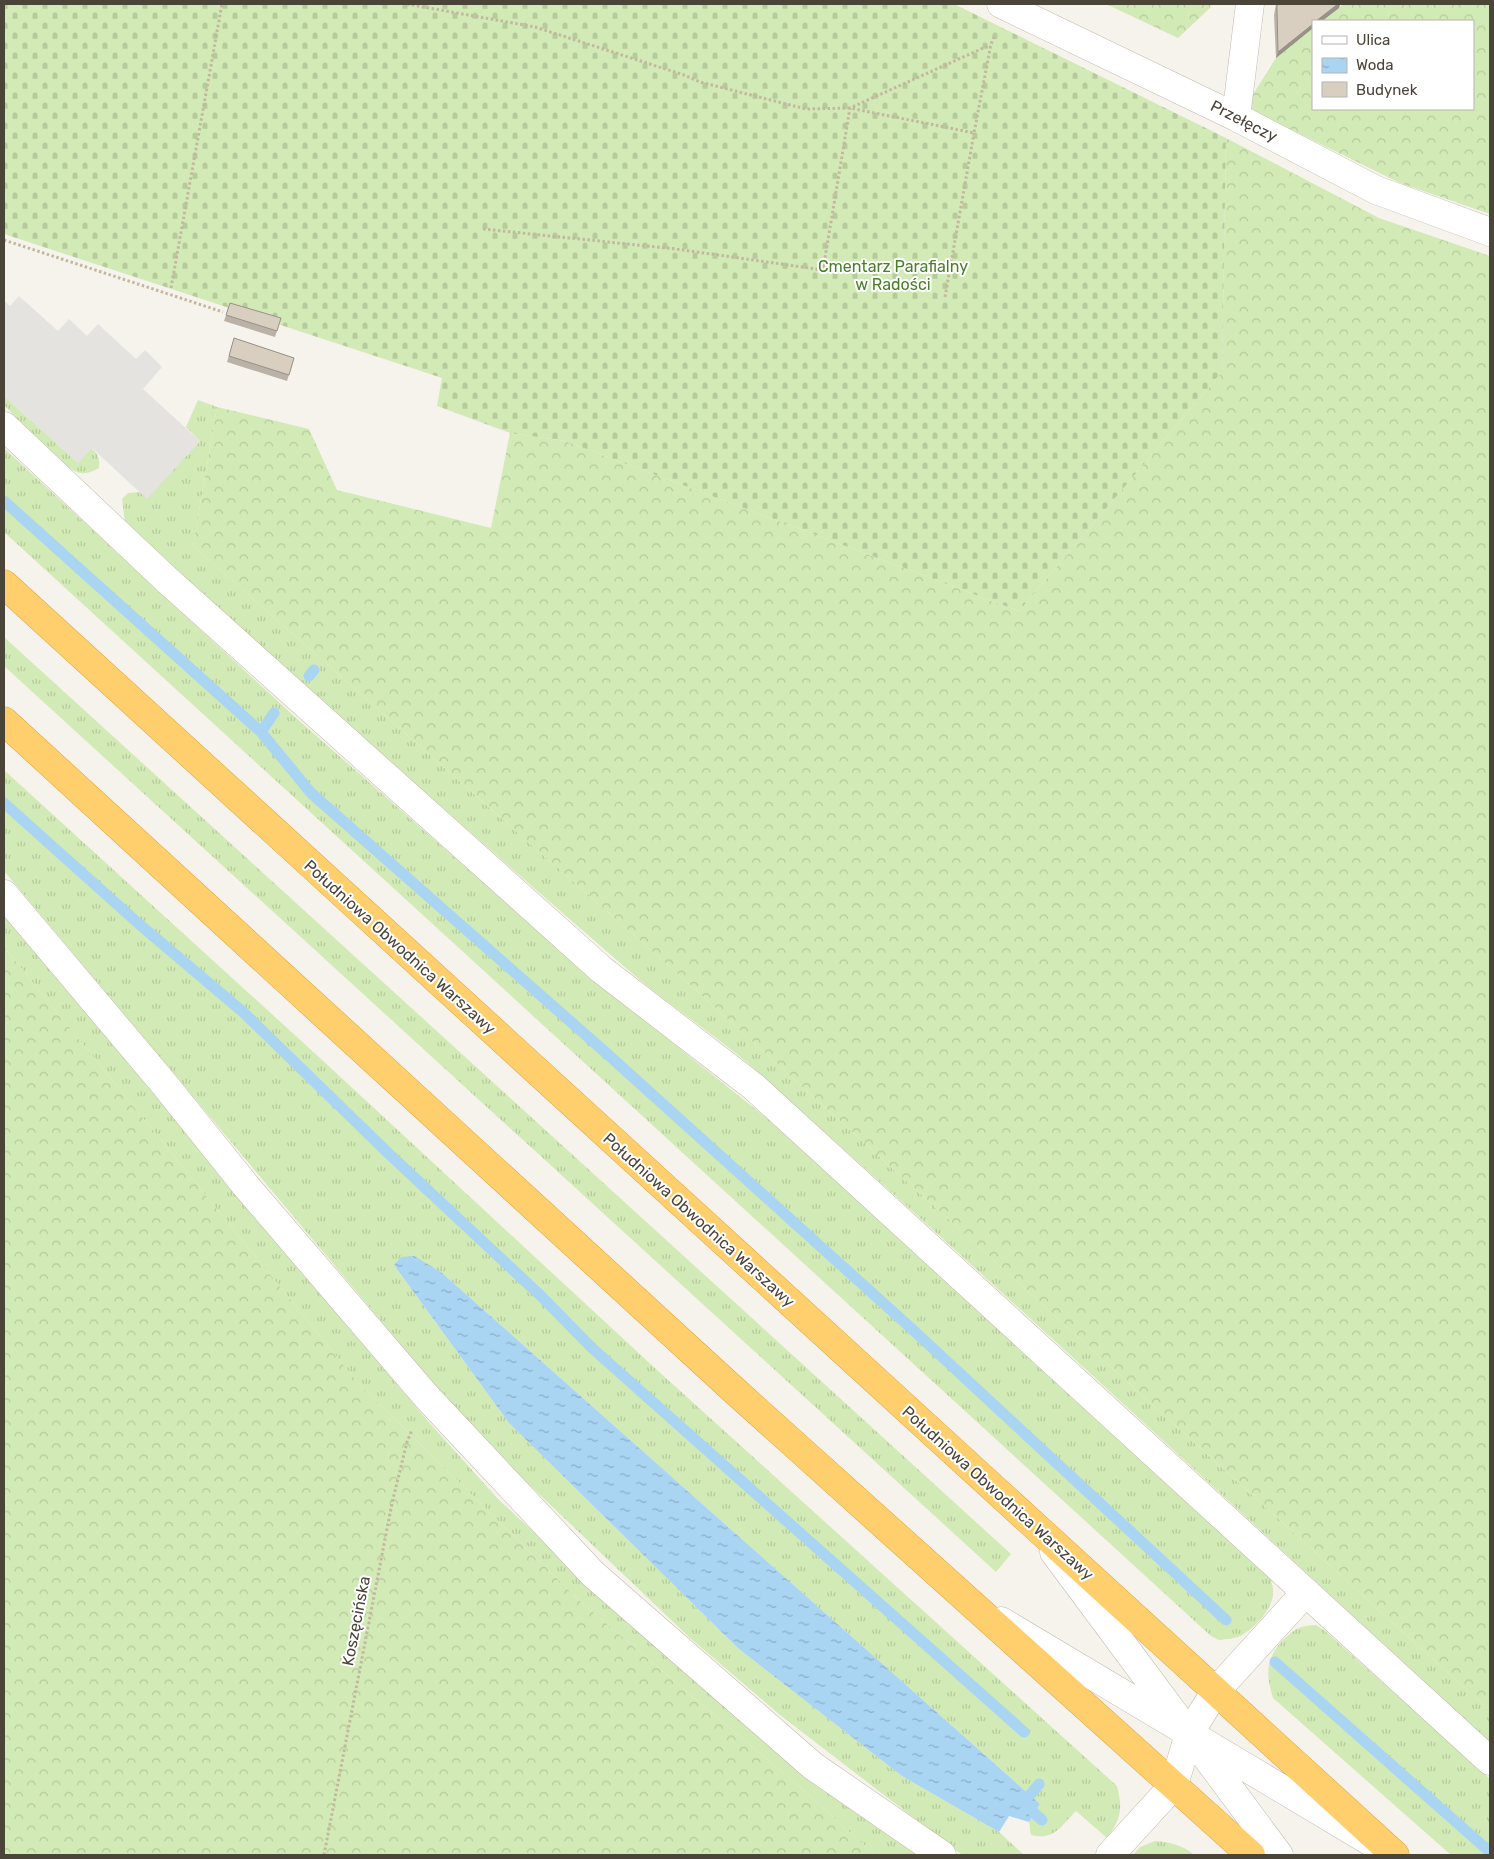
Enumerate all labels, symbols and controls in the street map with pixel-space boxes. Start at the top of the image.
legend [1312,20,1474,110]
text: Ulica [1356,31,1390,49]
text: Woda [1356,56,1394,74]
text: Budynek [1356,81,1418,99]
street label: Przełęczy [1207,96,1281,147]
park label: Cmentarz Parafialny w Radości [818,257,968,294]
street label: Południowa Obwodnica Warszawy [300,856,500,1038]
street label: Południowa Obwodnica Warszawy [599,1129,799,1311]
street label: Południowa Obwodnica Warszawy [898,1402,1098,1584]
street label: Koszęcińska [338,1575,375,1668]

